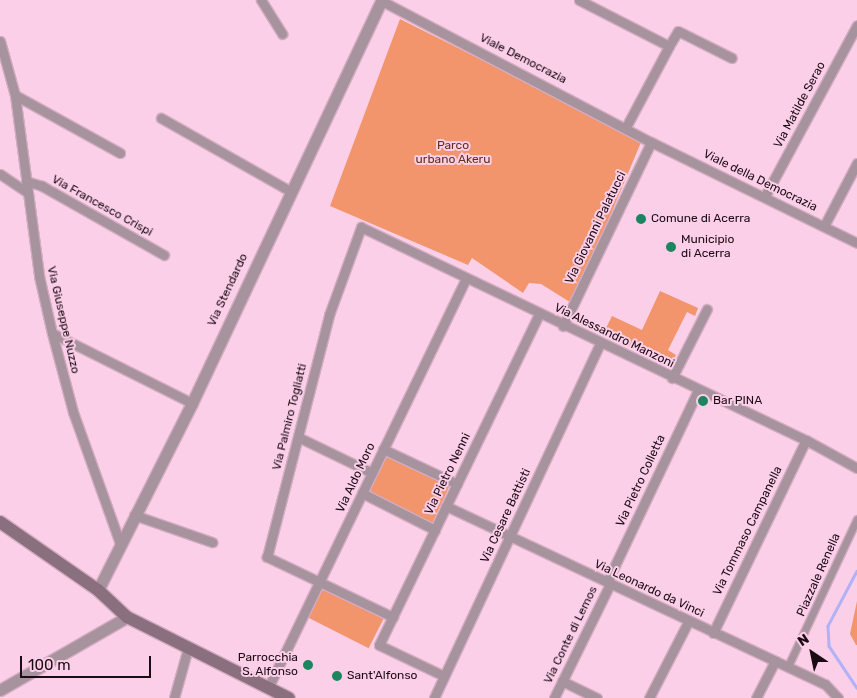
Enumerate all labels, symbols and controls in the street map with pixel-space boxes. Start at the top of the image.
street label: Viale Democrazia [477,31,569,87]
street label: Via Matilde Serao [771,59,829,151]
park label: Parco urbano Akeru [415,139,491,167]
street label: Viale della Democrazia [701,147,819,215]
street label: Via Giovanni Palatucci [563,169,629,287]
street label: Via Francesco Crispi [49,172,155,240]
place label: Comune di Acerra [651,212,751,226]
marker: Comune di Acerra [635,213,647,225]
place label: Municipio di Acerra [681,233,734,261]
marker: Municipio di Acerra [665,241,677,253]
street label: Via Stendardo [205,251,251,329]
street label: Via Giuseppe Nuzzo [44,265,82,375]
street label: Via Alessandro Manzoni [552,301,676,371]
street label: Via Palmiro Togliatti [270,362,310,472]
place label: Bar PINA [713,394,762,408]
marker: Bar PINA [697,395,709,407]
street label: Via Pietro Nenni [422,431,474,517]
street label: Via Pietro Colletta [613,433,669,529]
street label: Via Aldo Moro [333,441,379,515]
street label: Via Tommaso Campanella [710,464,786,598]
street label: Via Cesare Battisti [478,467,534,565]
street label: Piazzale Renella [794,531,844,619]
street label: Via Leonardo da Vinci [592,557,706,621]
street label: Via Conte di Lemos [541,584,601,686]
north arrow [787,628,837,678]
text: N [794,630,812,650]
scale bar [22,646,154,678]
place label: Parrocchia S. Alfonso [238,651,298,679]
text: 100 m [28,656,70,674]
marker: Parrocchia S. Alfonso [302,659,314,671]
place label: Sant'Alfonso [347,669,417,683]
marker: Sant'Alfonso [331,670,343,682]

